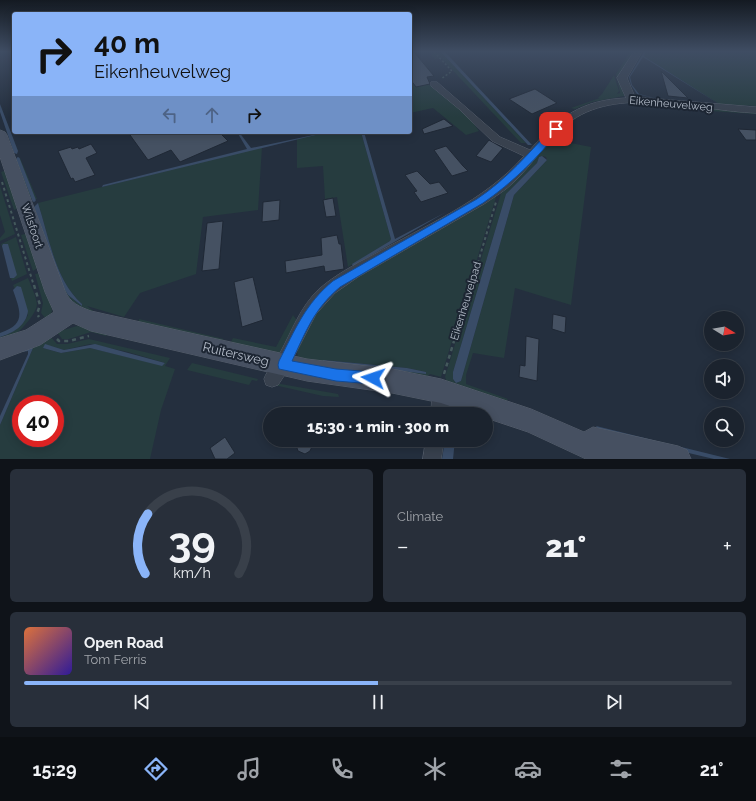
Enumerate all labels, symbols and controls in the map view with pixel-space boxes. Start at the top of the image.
text: 40 m [94,27,160,60]
icon: right [28,28,80,80]
text: Eikenheuvelweg [94,61,231,82]
street label: Eikenheuvelweg [629,94,713,114]
icon: left [159,104,181,126]
icon: ahead [201,104,223,126]
icon: right [243,104,265,126]
pin [539,112,573,146]
icon: arrive [545,118,567,140]
street label: Wilsfoort [18,202,46,250]
street label: Eikenheuvelpad [448,260,484,342]
north arrow [704,311,744,351]
map controls [704,311,744,447]
street label: Ruitersweg [201,339,271,369]
position arrow [352,357,394,399]
button: sound [704,359,744,399]
speed limit sign: 40 [12,395,64,447]
button: search [704,407,744,447]
text: 15:30 · 1 min · 300 m [307,418,449,436]
text: Climate [397,509,443,524]
text: 39 [168,517,215,566]
text: 21° [545,529,586,564]
text: − [397,533,409,559]
text: + [723,533,732,559]
text: km/h [173,564,210,580]
text: Open Road [84,634,164,652]
text: Tom Ferris [84,652,147,667]
icon: previous [131,691,153,713]
icon: pause [367,691,389,713]
icon: next [603,691,625,713]
icon: directions [142,755,170,783]
icon: music [235,755,263,783]
icon: phone [328,755,356,783]
icon: climate [421,755,449,783]
icon: car [514,755,542,783]
icon: filters [607,755,635,783]
text: 15:29 [33,759,77,780]
text: 21° [700,759,723,780]

